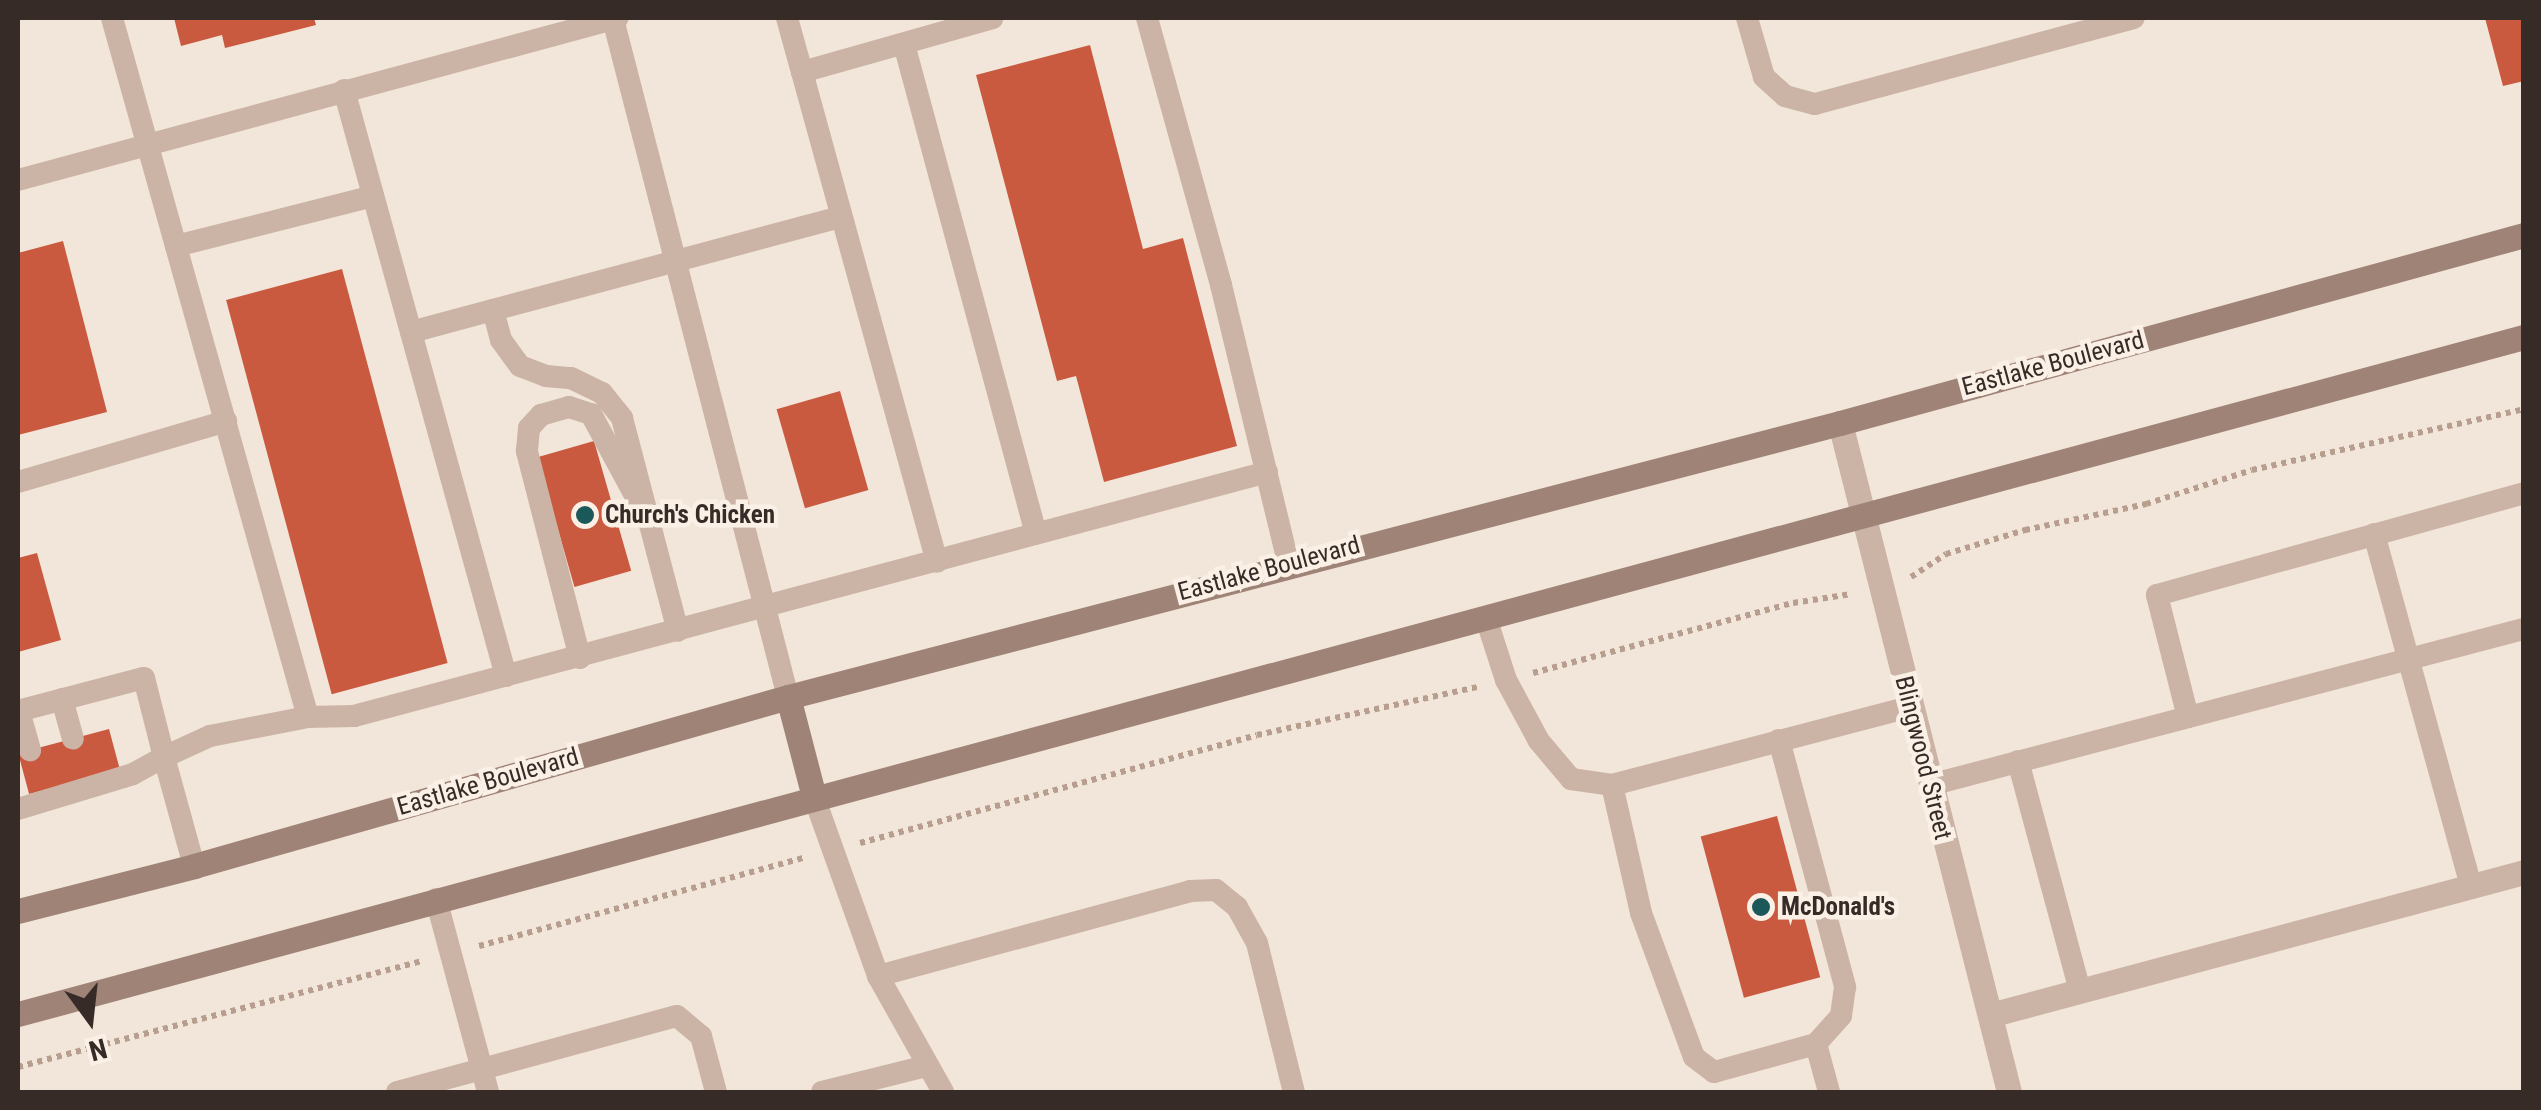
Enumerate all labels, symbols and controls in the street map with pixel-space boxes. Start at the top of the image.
street label: Eastlake Boulevard [1959,325,2147,403]
place label: Church's Chicken [605,500,775,530]
marker: Church's Chicken [574,504,596,526]
street label: Eastlake Boulevard [1175,530,1363,608]
street label: Blingwood Street [1888,673,1958,843]
street label: Eastlake Boulevard [394,742,582,822]
place label: McDonald's [1781,892,1895,922]
marker: McDonald's [1750,896,1772,918]
north arrow [40,970,140,1070]
text: N [85,1031,110,1068]

